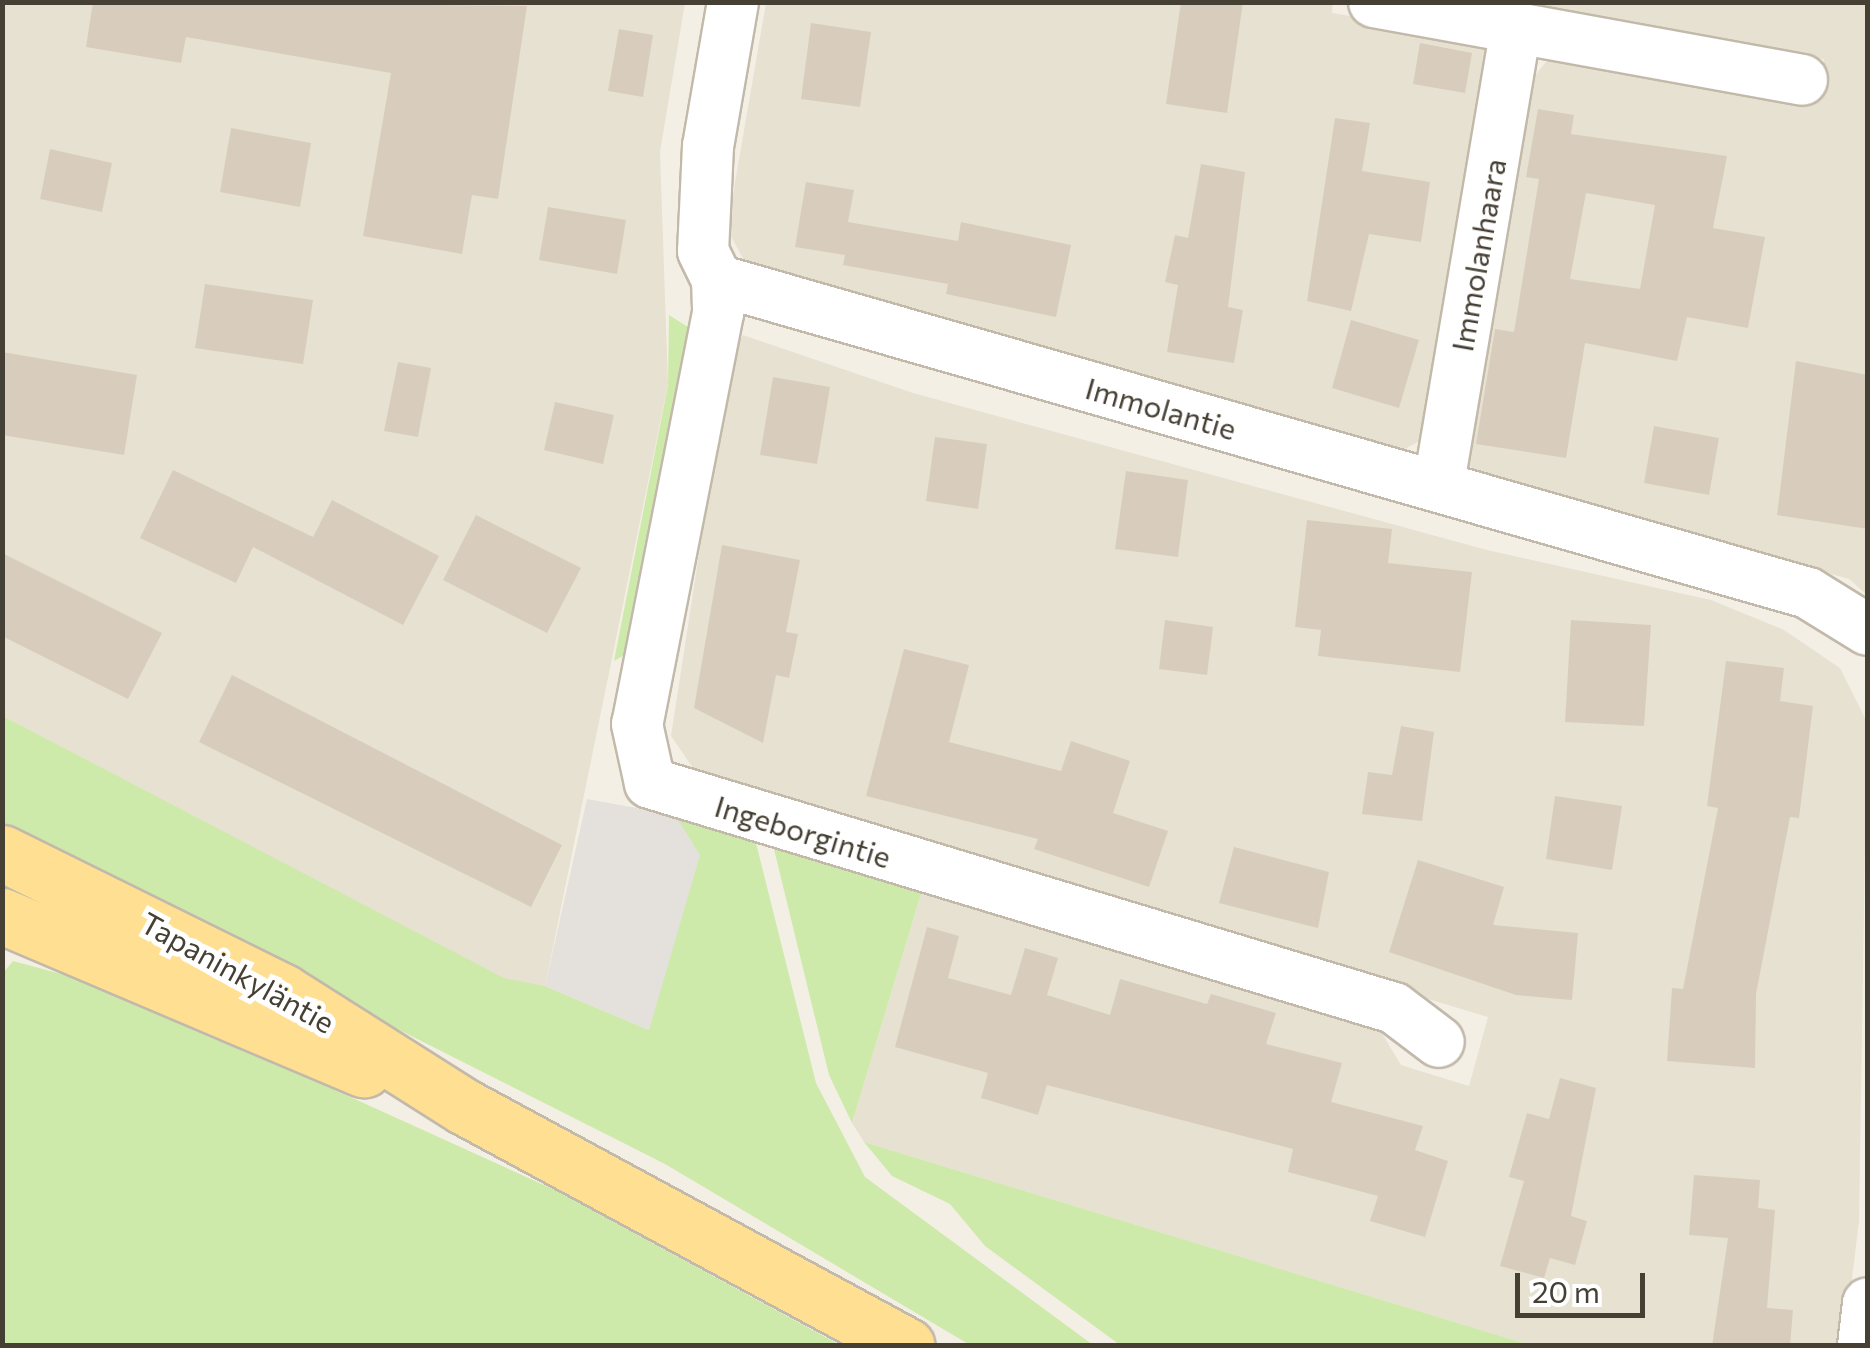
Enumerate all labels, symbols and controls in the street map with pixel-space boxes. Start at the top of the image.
street label: Immolanhaara [1443,156,1513,354]
street label: Immolantie [1082,369,1240,447]
street label: Ingeborgintie [711,787,895,875]
street label: Tapaninkyläntie [135,904,341,1040]
scale bar [1520,1253,1650,1315]
text: 20 m [1532,1272,1600,1309]

